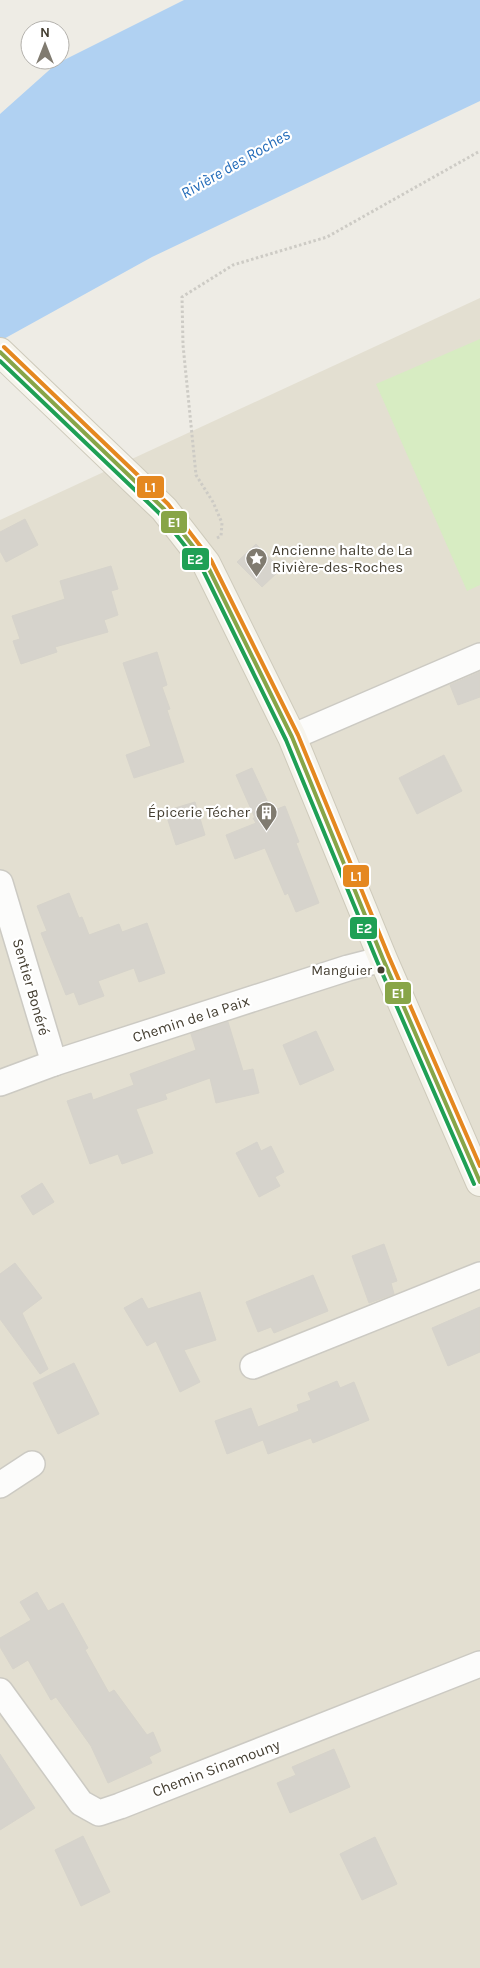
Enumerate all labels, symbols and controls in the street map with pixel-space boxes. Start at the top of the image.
north arrow [20,20,70,70]
text: N [40,24,50,41]
water label: Rivière des Roches [177,124,294,202]
line badge: L1 [136,475,165,499]
text: L1 [144,479,156,496]
line badge: E1 [160,510,188,534]
text: E1 [167,514,181,531]
place label: Ancienne halte de La Rivière-des-Roches [272,541,413,576]
line badge: E2 [181,547,210,571]
place icon: Ancienne halte de La Rivière-des-Roches [244,547,268,578]
text: E2 [187,551,203,568]
building icon: Épicerie Técher [254,800,278,831]
place label: Épicerie Técher [148,803,251,821]
line badge: L1 [342,864,370,888]
text: L1 [350,868,362,885]
line badge: E2 [349,916,378,940]
text: E2 [356,920,372,937]
street label: Sentier Bonéré [9,936,53,1038]
place label: Manguier [311,962,373,979]
marker: Manguier [376,965,386,975]
line badge: E1 [384,981,412,1005]
text: E1 [391,985,405,1002]
street label: Chemin de la Paix [130,992,252,1046]
street label: Chemin Sinamouny [150,1735,282,1801]

